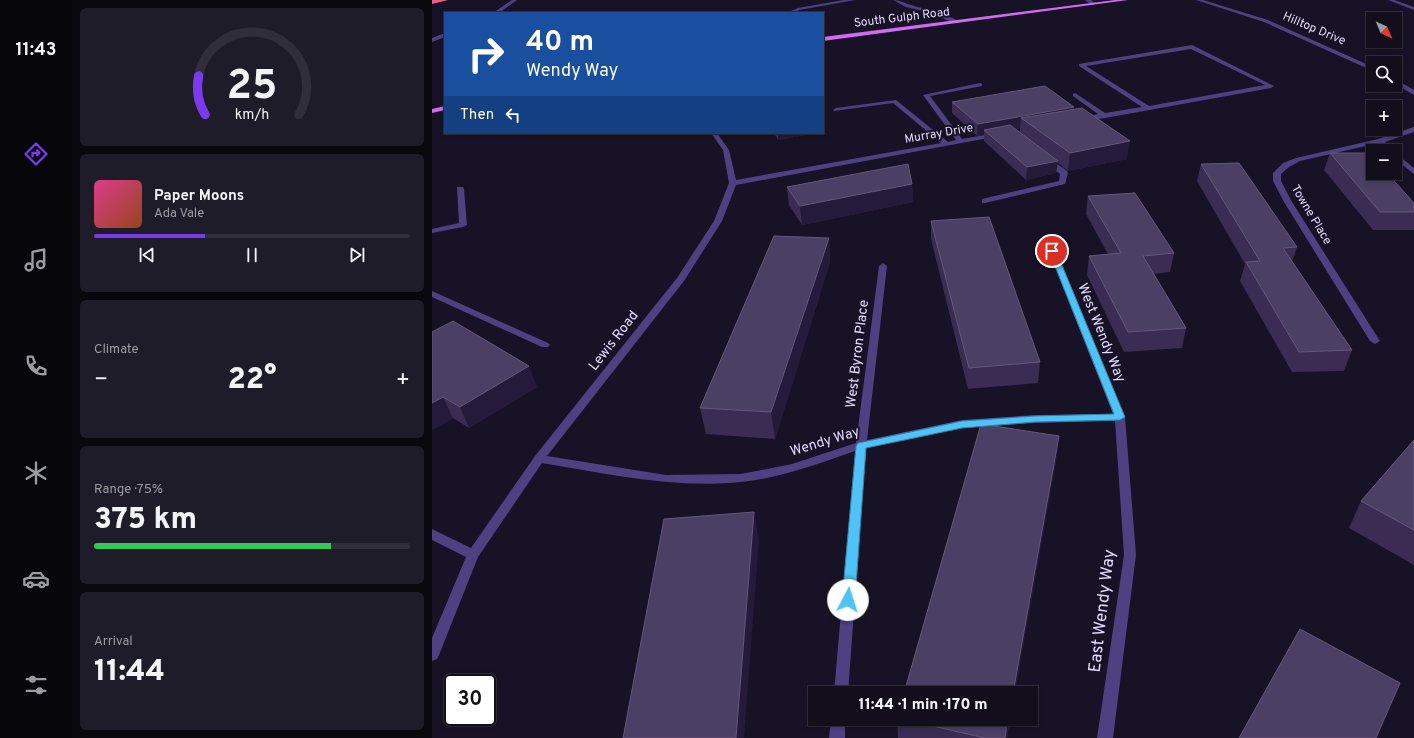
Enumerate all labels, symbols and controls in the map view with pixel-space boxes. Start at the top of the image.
street label: South Gulph Road [853,4,951,32]
street label: Hilltop Drive [1280,9,1348,49]
north arrow [1366,12,1402,48]
map controls [1366,12,1402,180]
text: 40 m [526,25,594,61]
icon: right [460,28,512,80]
text: 11:43 [15,39,57,62]
button: search [1366,56,1402,92]
text: Wendy Way [526,60,618,83]
text: 25 [227,61,277,114]
button: + [1366,100,1402,136]
icon: left [502,104,524,126]
text: km/h [235,106,269,124]
text: Then [460,106,494,125]
street label: Murray Drive [903,120,975,148]
icon: directions [22,140,50,168]
button: − [1366,144,1402,180]
street label: Towne Place [1287,182,1335,248]
text: Paper Moons [154,187,244,206]
text: Ada Vale [154,206,204,222]
pin [1035,234,1069,268]
icon: arrive [1041,240,1063,262]
icon: previous [136,244,158,266]
icon: pause [241,244,263,266]
icon: next [346,244,368,266]
icon: music [22,246,50,274]
street label: West Wendy Way [1073,281,1129,385]
street label: West Byron Place [843,299,873,409]
street label: Lewis Road [585,308,643,374]
text: Climate [94,342,139,358]
icon: phone [22,352,50,380]
text: 22° [227,362,277,399]
text: − [94,367,108,394]
text: + [396,367,410,394]
street label: Wendy Way [788,423,862,461]
icon: climate [22,459,50,487]
text: Range · 75% [94,482,163,498]
text: 375 km [94,502,197,539]
street label: East Wendy Way [1085,548,1121,674]
icon: car [22,565,50,593]
position arrow [827,579,869,621]
text: Arrival [94,634,133,650]
text: 11:44 [94,654,165,691]
icon: filters [22,671,50,699]
speed limit sign: 30 [444,674,496,726]
text: 11:44 · 1 min · 170 m [859,696,987,715]

